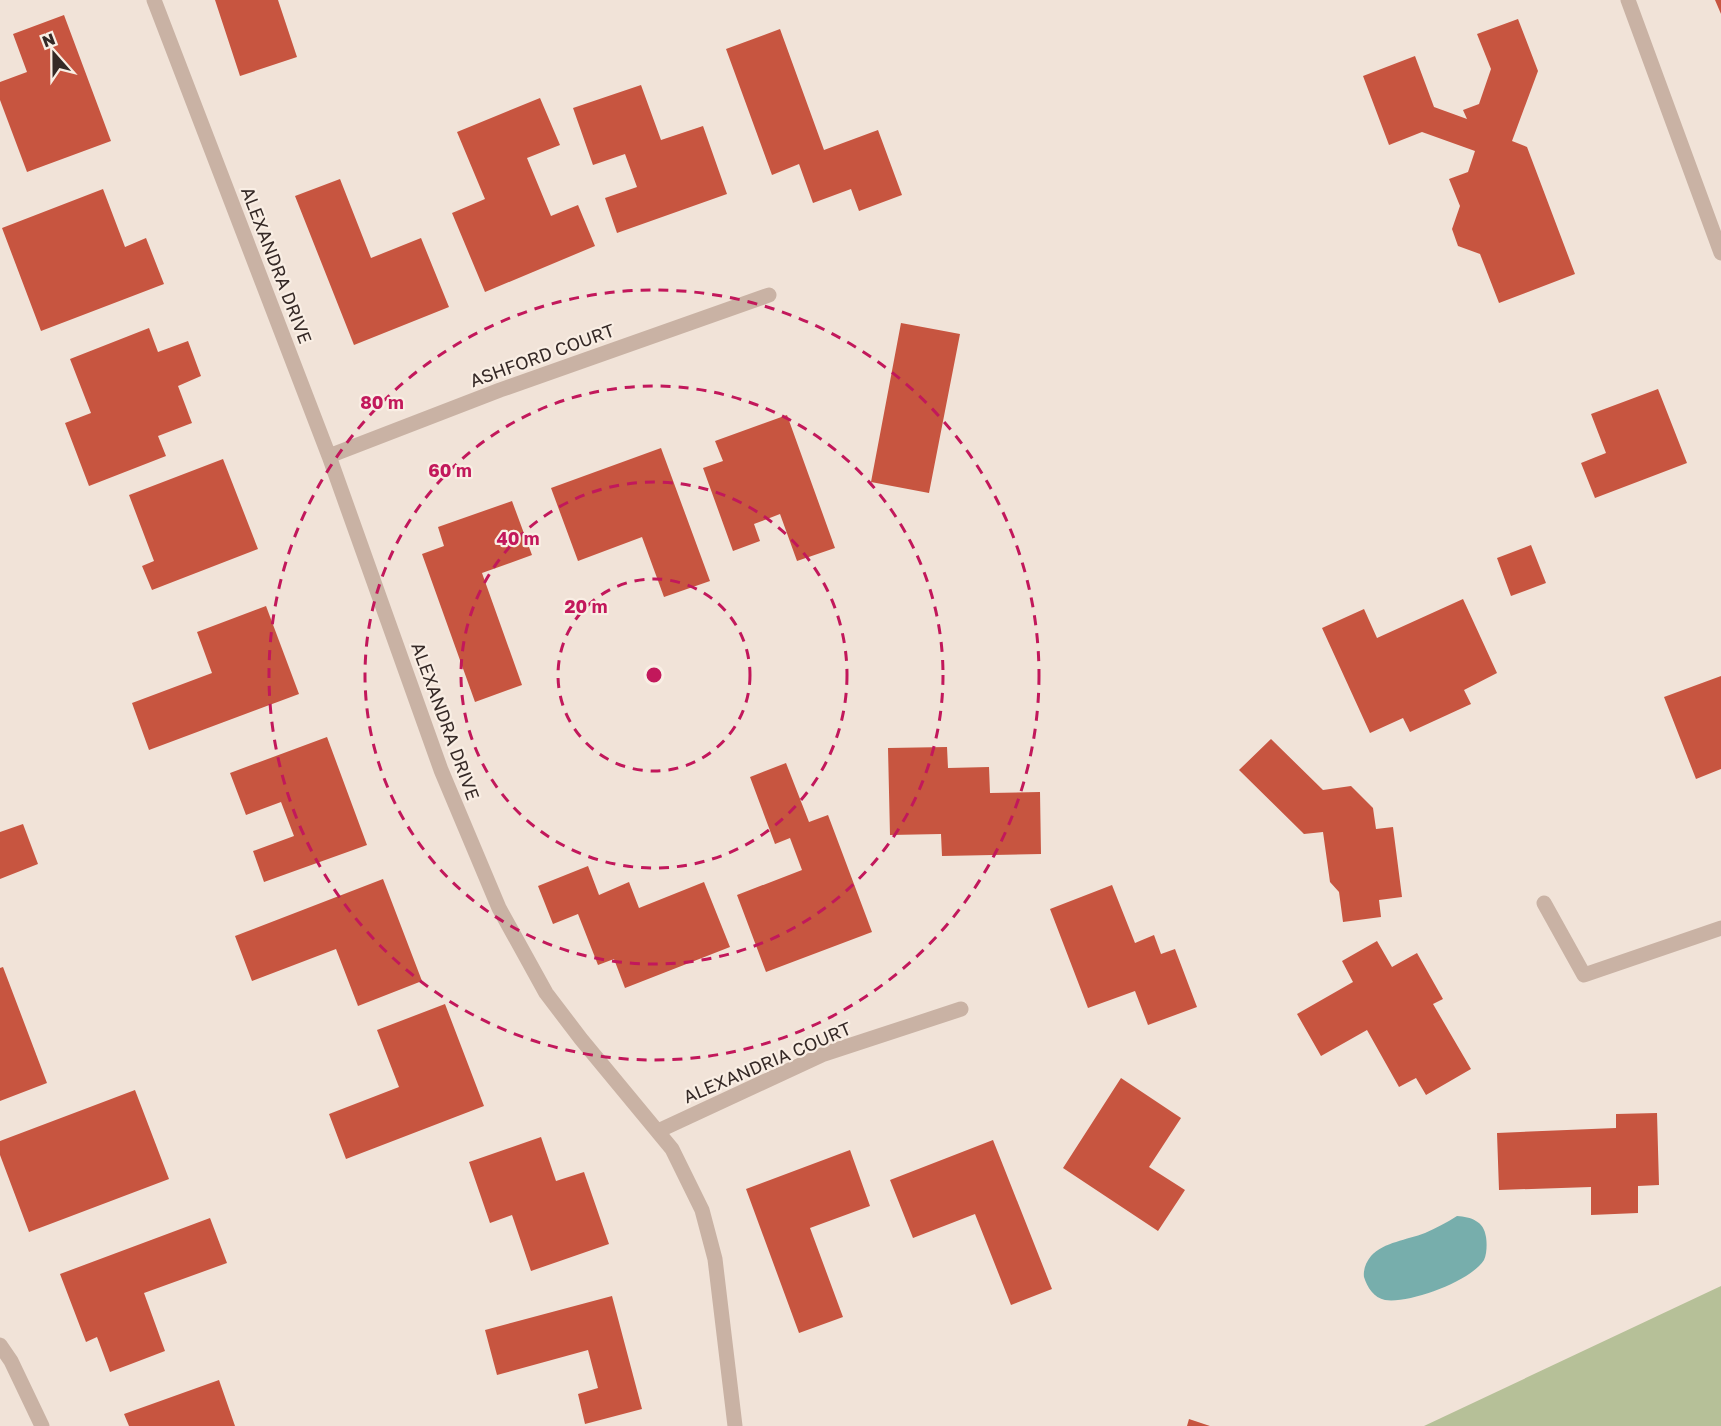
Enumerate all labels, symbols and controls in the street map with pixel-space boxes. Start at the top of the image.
north arrow [24,24,84,84]
text: N [39,28,58,52]
street label: ALEXANDRA DRIVE [237,183,317,347]
street label: ASHFORD COURT [467,319,617,391]
text: 80 m [360,391,404,413]
text: 60 m [428,459,472,481]
text: 40 m [496,527,540,549]
text: 20 m [565,595,607,617]
street label: ALEXANDRA DRIVE [407,639,485,803]
centre of rings [644,665,664,685]
street label: ALEXANDRIA COURT [680,1017,854,1107]

